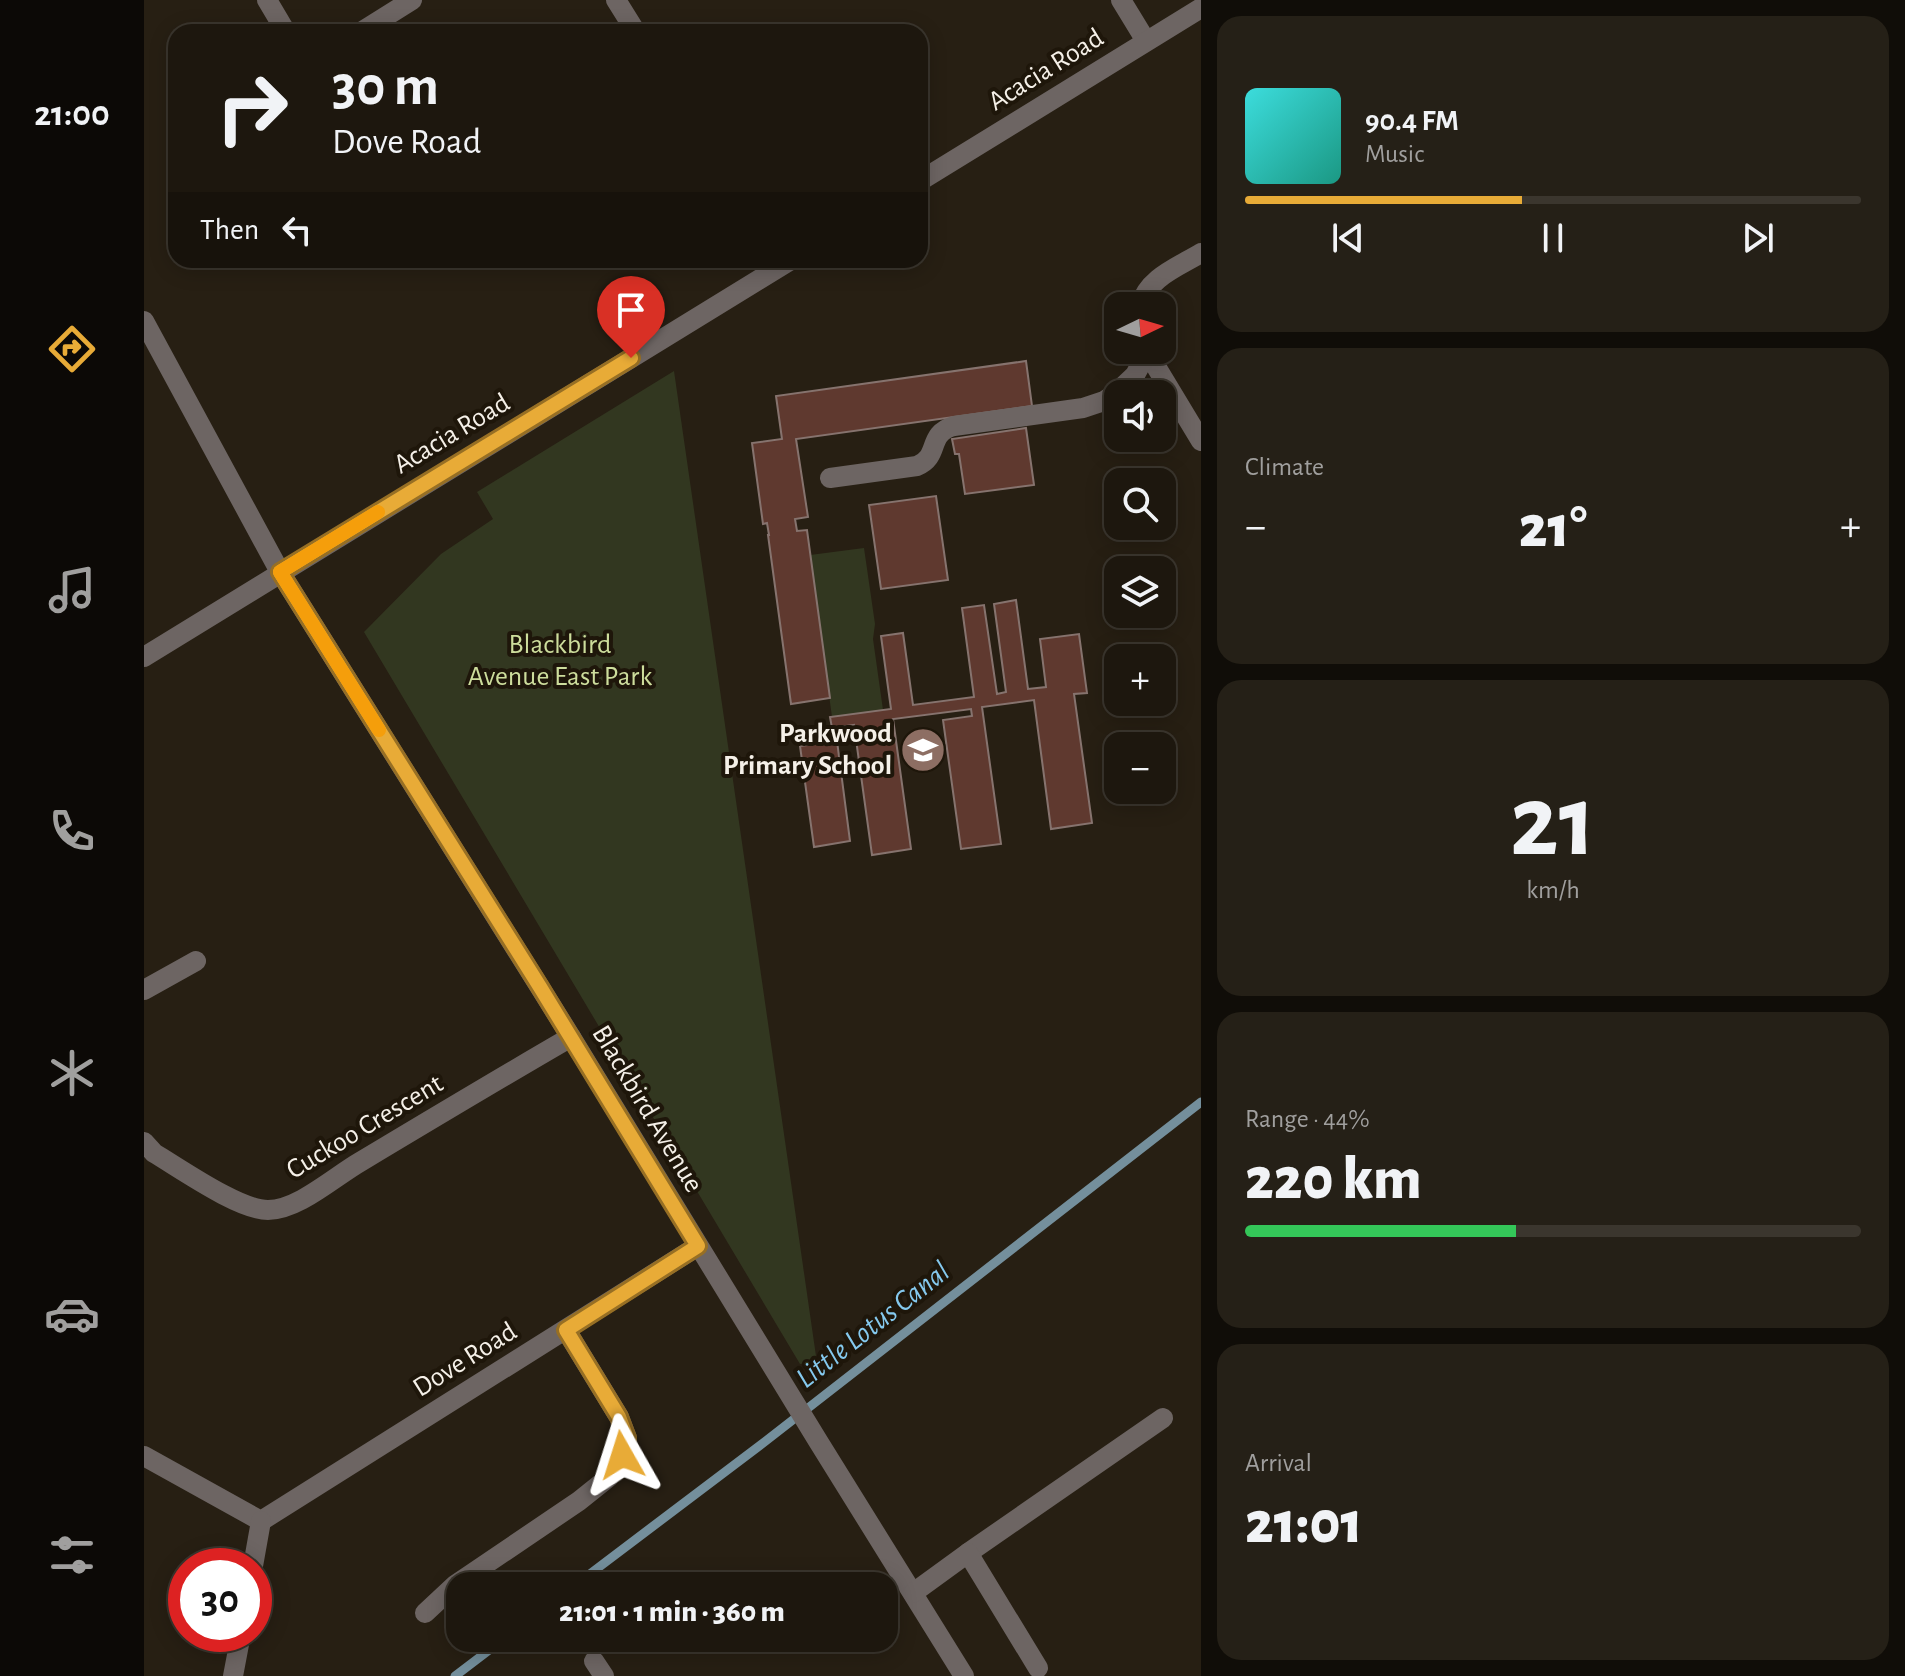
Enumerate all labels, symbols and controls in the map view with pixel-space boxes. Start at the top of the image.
street label: Acacia Road [983,24,1109,116]
icon: right [200,56,304,160]
text: 30 m [332,59,439,115]
text: 21:00 [34,96,110,132]
text: 90.4 FM [1365,106,1459,136]
text: Dove Road [332,124,481,160]
text: Music [1365,141,1424,167]
icon: left [275,208,319,252]
text: Then [200,215,259,245]
icon: previous [1326,216,1370,260]
icon: pause [1531,216,1575,260]
icon: next [1736,216,1780,260]
pin [597,276,665,358]
icon: arrive [609,288,653,332]
north arrow [1104,292,1176,364]
map controls [1104,292,1176,804]
icon: directions [44,321,100,377]
button: sound [1104,380,1176,452]
street label: Acacia Road [389,389,515,479]
text: Climate [1245,454,1324,480]
button: search [1104,468,1176,540]
text: 21° [1519,498,1587,558]
text: − [1245,505,1266,549]
text: + [1840,505,1861,549]
button: layers [1104,556,1176,628]
icon: music [44,562,100,618]
park label: Blackbird Avenue East Park [468,631,652,691]
button: + [1104,644,1176,716]
place label: Parkwood Primary School [723,720,892,780]
school or university icon: Parkwood Primary School [899,726,947,774]
button: − [1104,732,1176,804]
text: 21 [1510,771,1596,875]
icon: phone [44,803,100,859]
text: km/h [1526,877,1580,903]
street label: Blackbird Avenue [586,1021,708,1197]
icon: climate [44,1045,100,1101]
street label: Cuckoo Crescent [282,1069,448,1185]
text: Range · 44% [1245,1106,1370,1132]
text: 220 km [1245,1150,1422,1210]
water label: Little Lotus Canal [791,1256,955,1394]
icon: car [44,1286,100,1342]
street label: Dove Road [408,1317,522,1403]
position arrow [580,1413,664,1497]
text: Arrival [1245,1450,1312,1476]
text: 21:01 [1245,1494,1363,1554]
icon: filters [44,1527,100,1583]
speed limit sign: 30 [168,1548,272,1652]
text: 21:01 · 1 min · 360 m [559,1597,785,1627]

